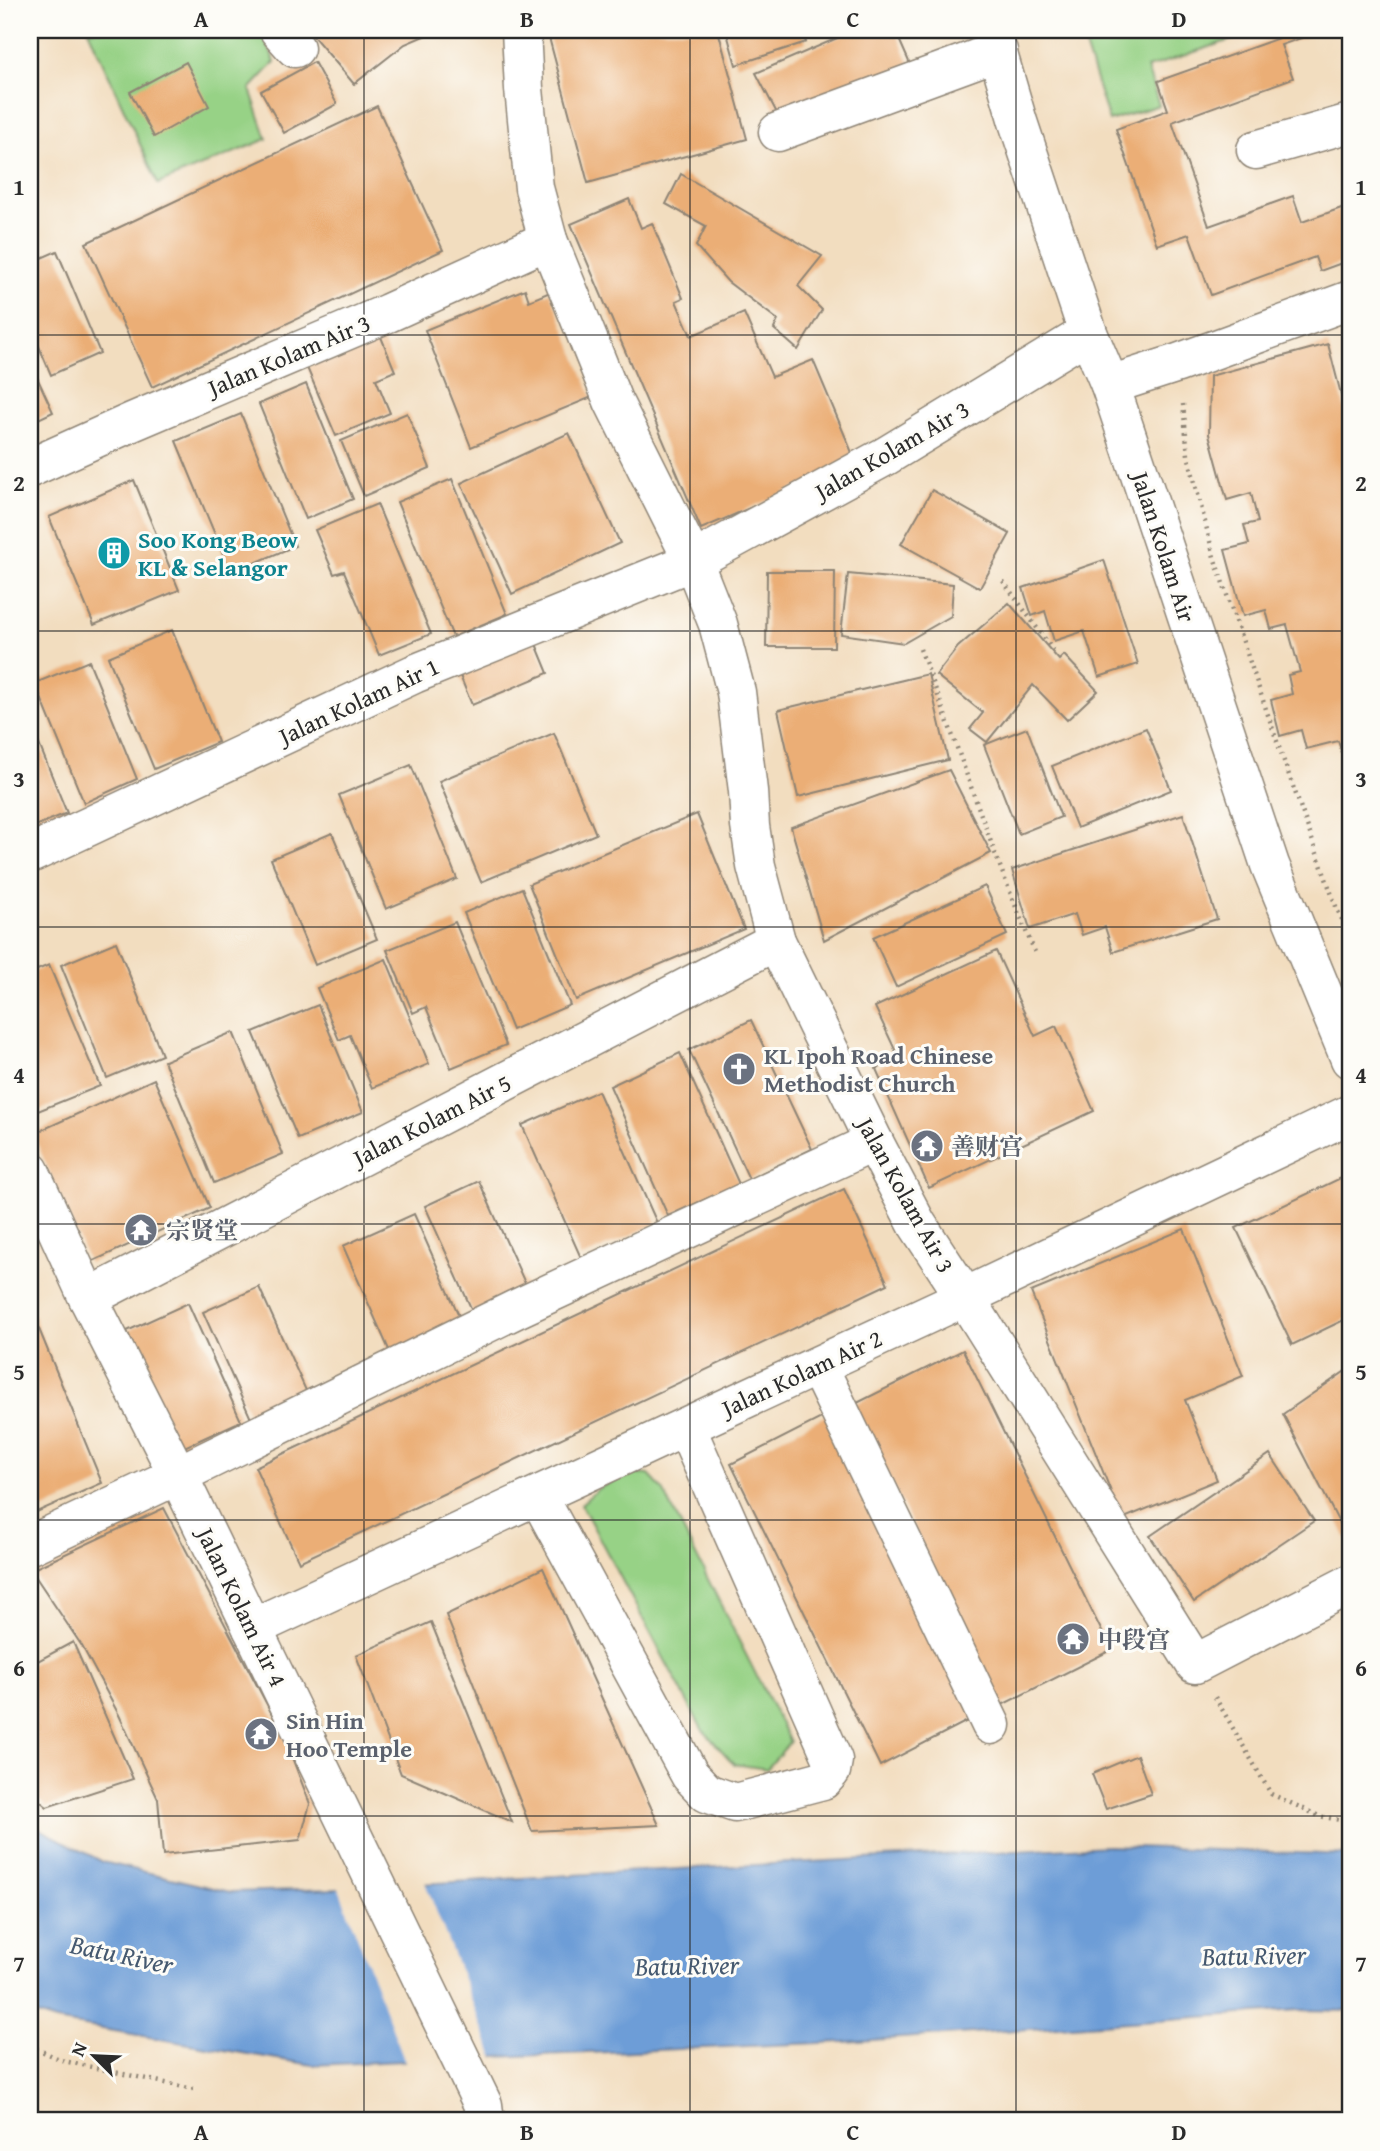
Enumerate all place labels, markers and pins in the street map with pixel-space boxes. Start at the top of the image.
place label: Soo Kong Beow KL & Selangor [138,522,299,585]
building icon: Soo Kong Beow KL & Selangor [95,534,133,572]
place label: KL Ipoh Road Chinese Methodist Church [764,1038,993,1101]
church icon: KL Ipoh Road Chinese Methodist Church [720,1050,758,1088]
temple icon: 善财宫 [908,1127,946,1165]
place label: 善财宫 [951,1129,1023,1164]
temple icon: 宗贤堂 [122,1211,160,1249]
place label: 宗贤堂 [166,1213,238,1248]
temple icon: 中段宫 [1054,1620,1092,1658]
place label: 中段宫 [1098,1622,1170,1657]
place label: Sin Hin Hoo Temple [286,1703,412,1766]
temple icon: Sin Hin Hoo Temple [242,1715,280,1753]

